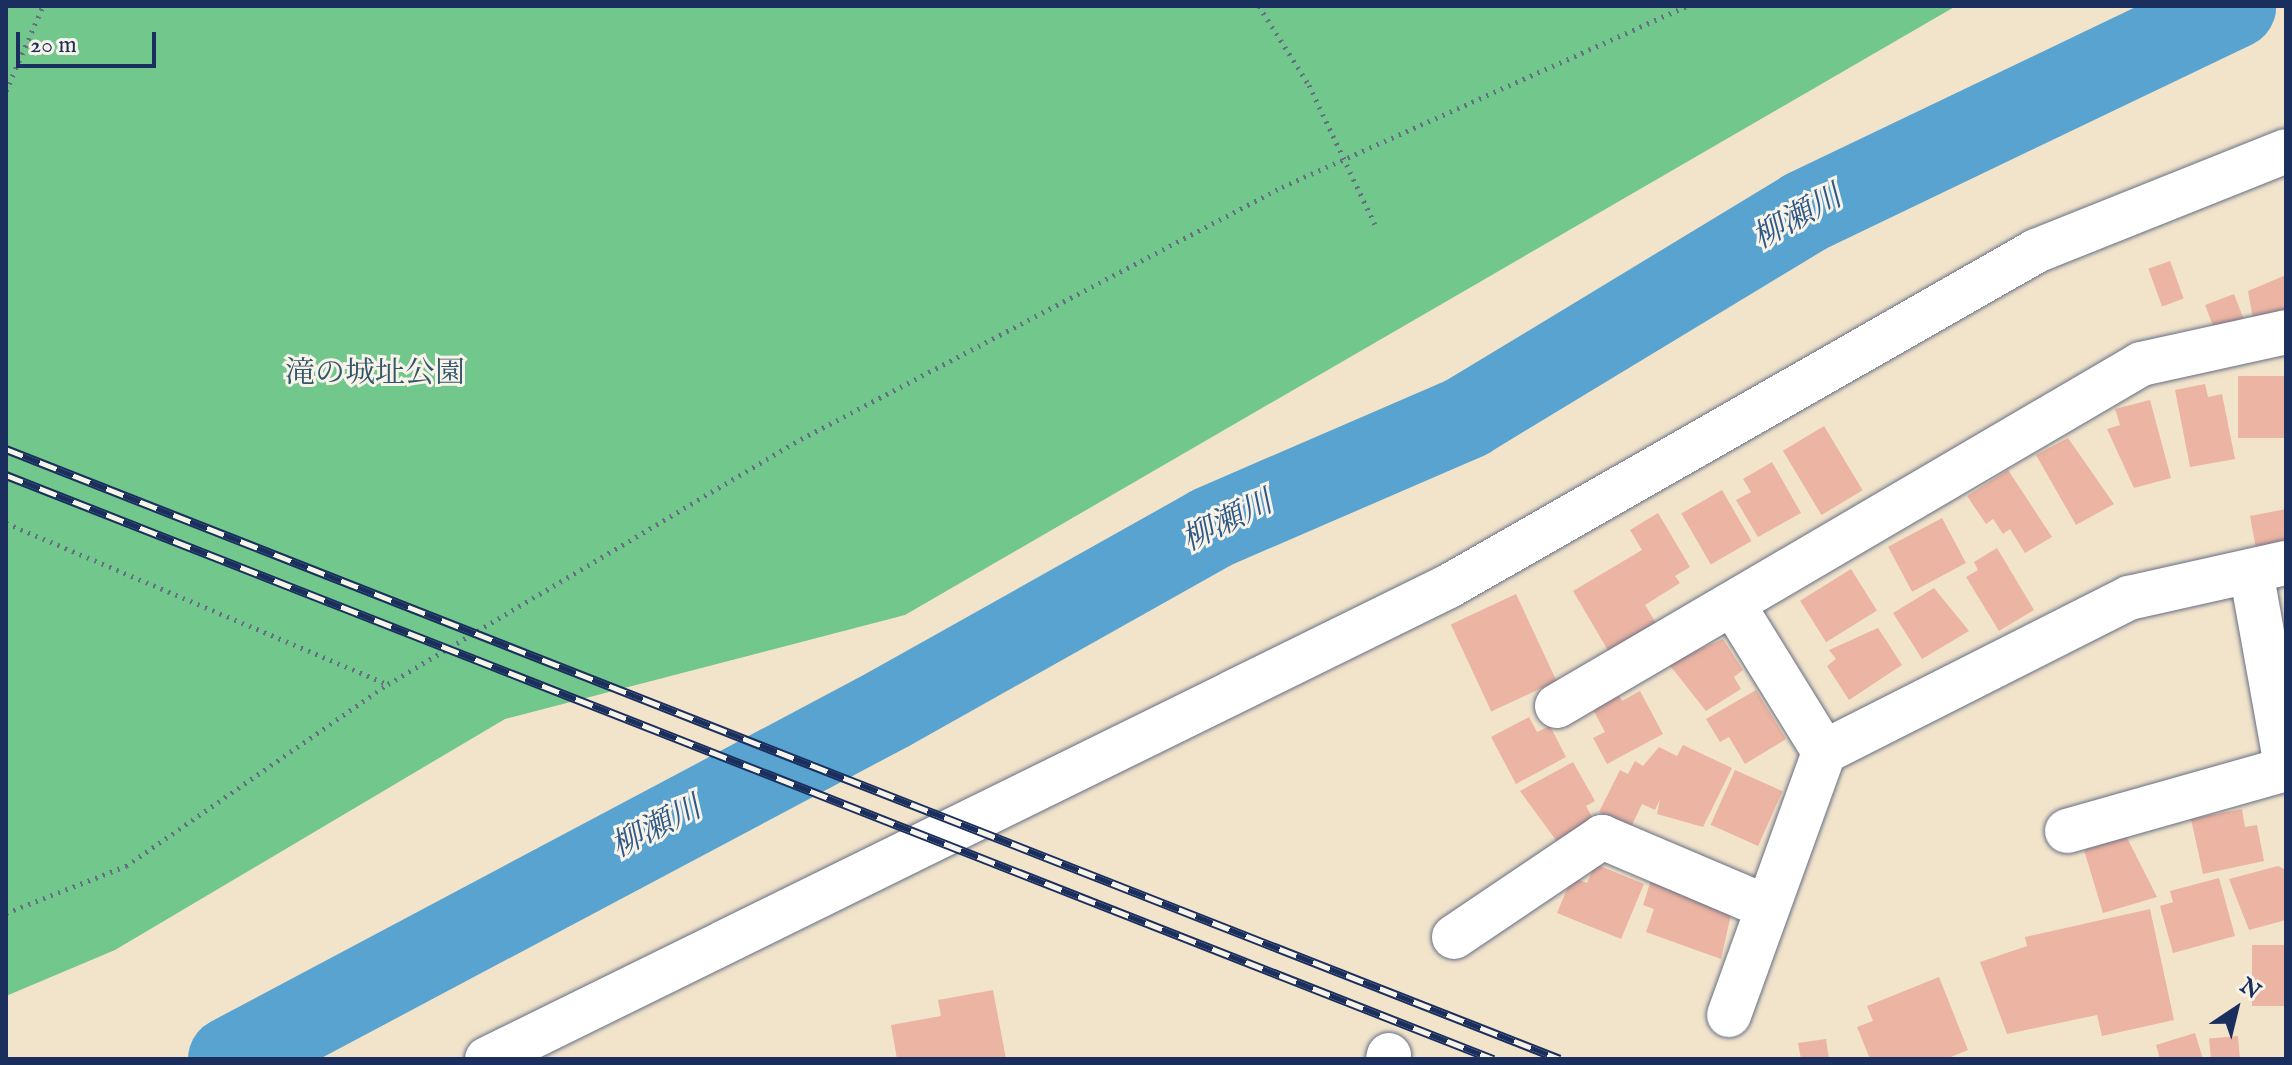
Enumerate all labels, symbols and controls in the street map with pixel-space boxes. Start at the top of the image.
scale bar [20,16,160,66]
text: 20 m [30,30,77,61]
water label: 柳瀬川 [1747,179,1849,259]
park label: 滝の城址公園 [285,356,465,392]
water label: 柳瀬川 [1176,485,1280,561]
water label: 柳瀬川 [606,790,708,868]
north arrow [2196,969,2276,1049]
text: N [2234,972,2266,1006]

